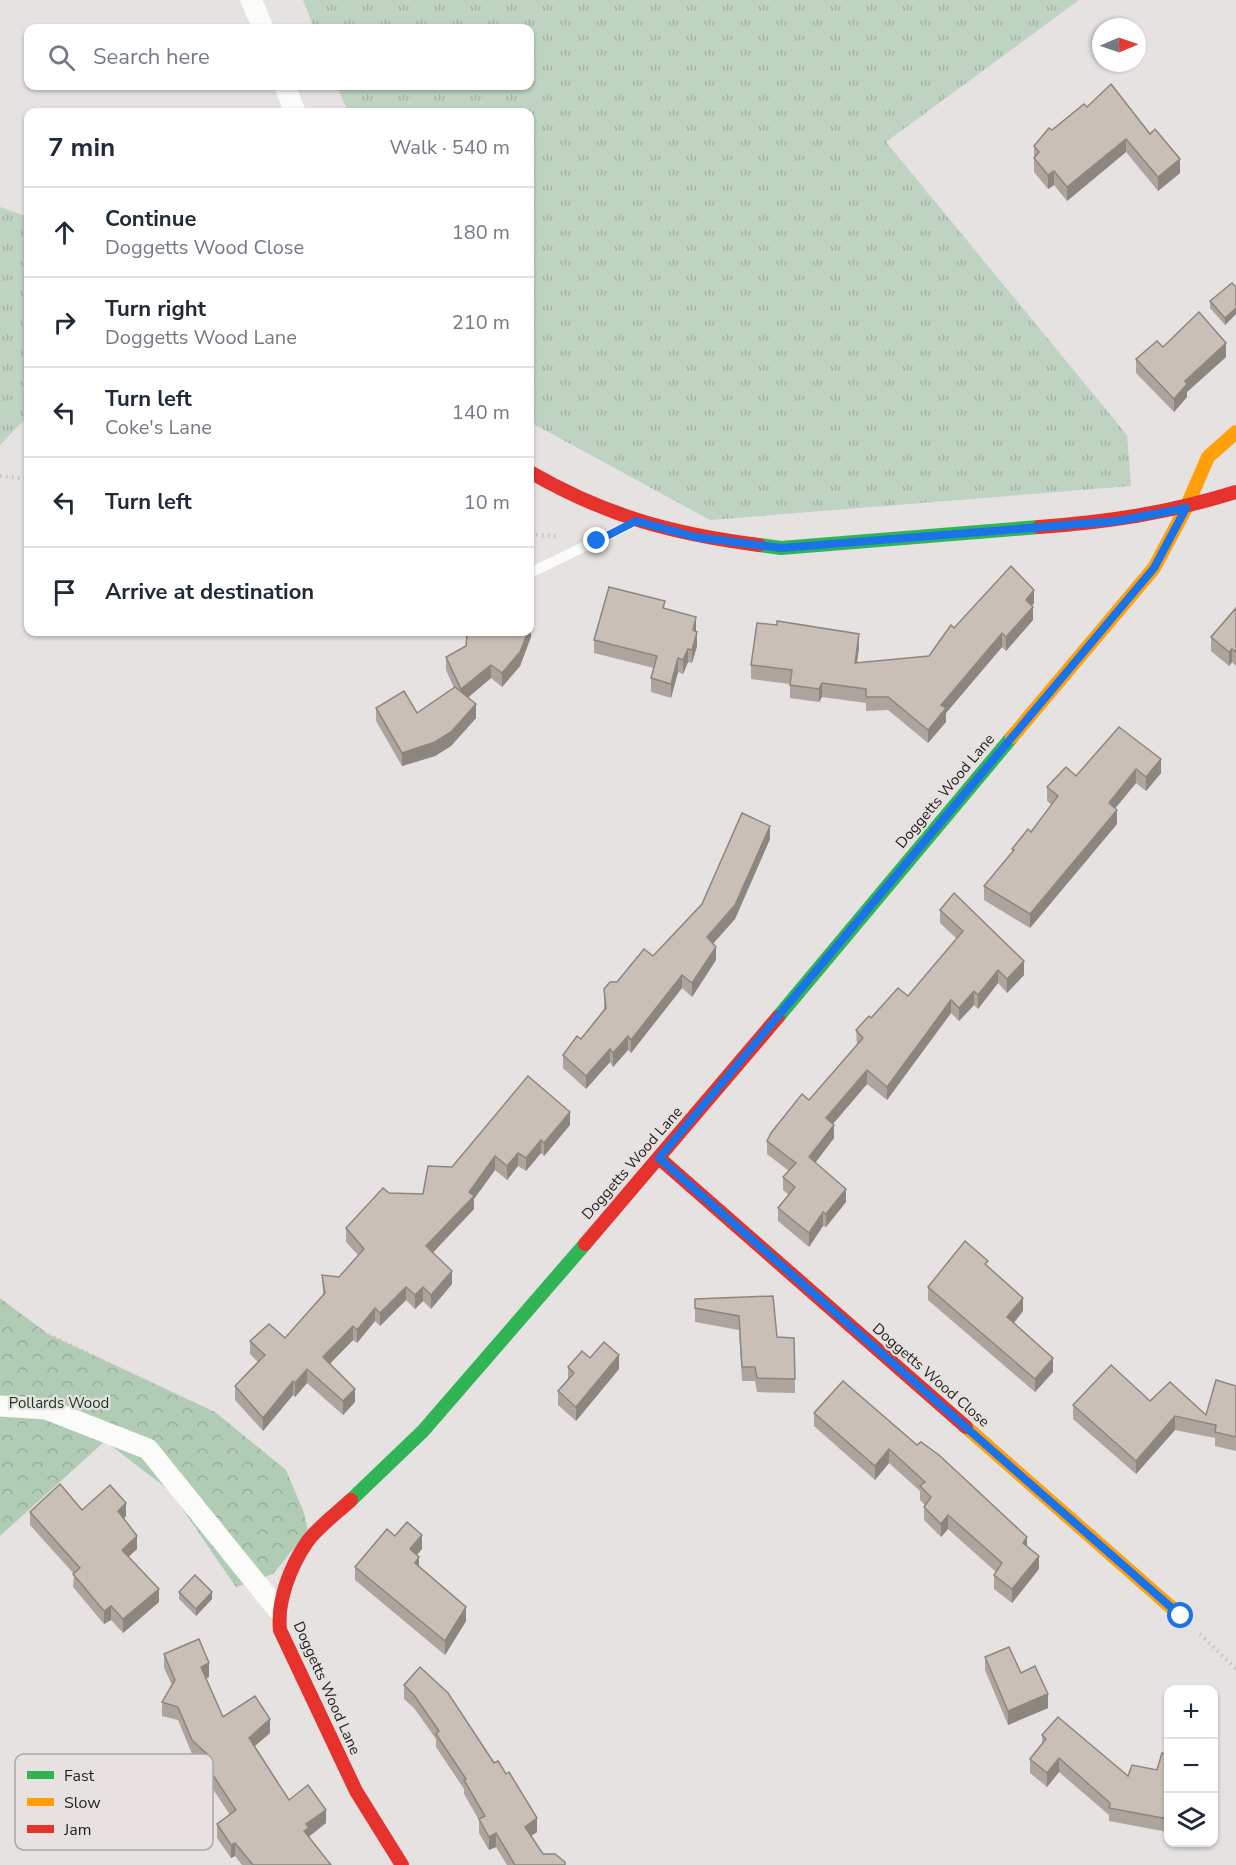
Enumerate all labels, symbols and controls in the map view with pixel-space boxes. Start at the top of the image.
north arrow [1092,18,1146,72]
search box [24,24,534,90]
icon: search [45,41,78,74]
text: Search here [93,42,210,72]
text: 7 min [48,130,115,165]
text: Walk · 540 m [390,134,510,161]
text: Continue [105,204,196,234]
icon: ahead [48,216,81,249]
text: 180 m [452,219,510,246]
text: Doggetts Wood Close [105,234,304,261]
text: Turn right [105,294,206,324]
icon: right [48,306,81,339]
text: 210 m [452,309,510,336]
text: Doggetts Wood Lane [105,324,297,351]
text: Turn left [105,384,192,414]
icon: left [48,396,81,429]
text: 140 m [452,399,510,426]
text: Coke's Lane [105,414,212,441]
icon: left [48,486,81,519]
text: Turn left [105,487,192,517]
text: 10 m [464,489,510,516]
route end [583,527,609,553]
icon: arrive [48,576,81,609]
text: Arrive at destination [105,577,314,607]
street label: Doggetts Wood Lane [891,729,999,853]
street label: Doggetts Wood Lane [577,1102,687,1224]
street label: Doggetts Wood Close [868,1318,994,1432]
park label: Pollards Wood [9,1393,109,1413]
route start [1167,1602,1193,1628]
street label: Doggetts Wood Lane [289,1618,365,1758]
map controls [1164,1685,1218,1847]
button: + [1164,1685,1218,1739]
button: − [1164,1739,1218,1793]
legend [15,1754,213,1850]
text: Fast [64,1765,95,1787]
text: Slow [64,1792,101,1814]
button: layers [1164,1793,1218,1847]
text: Jam [63,1819,91,1841]

